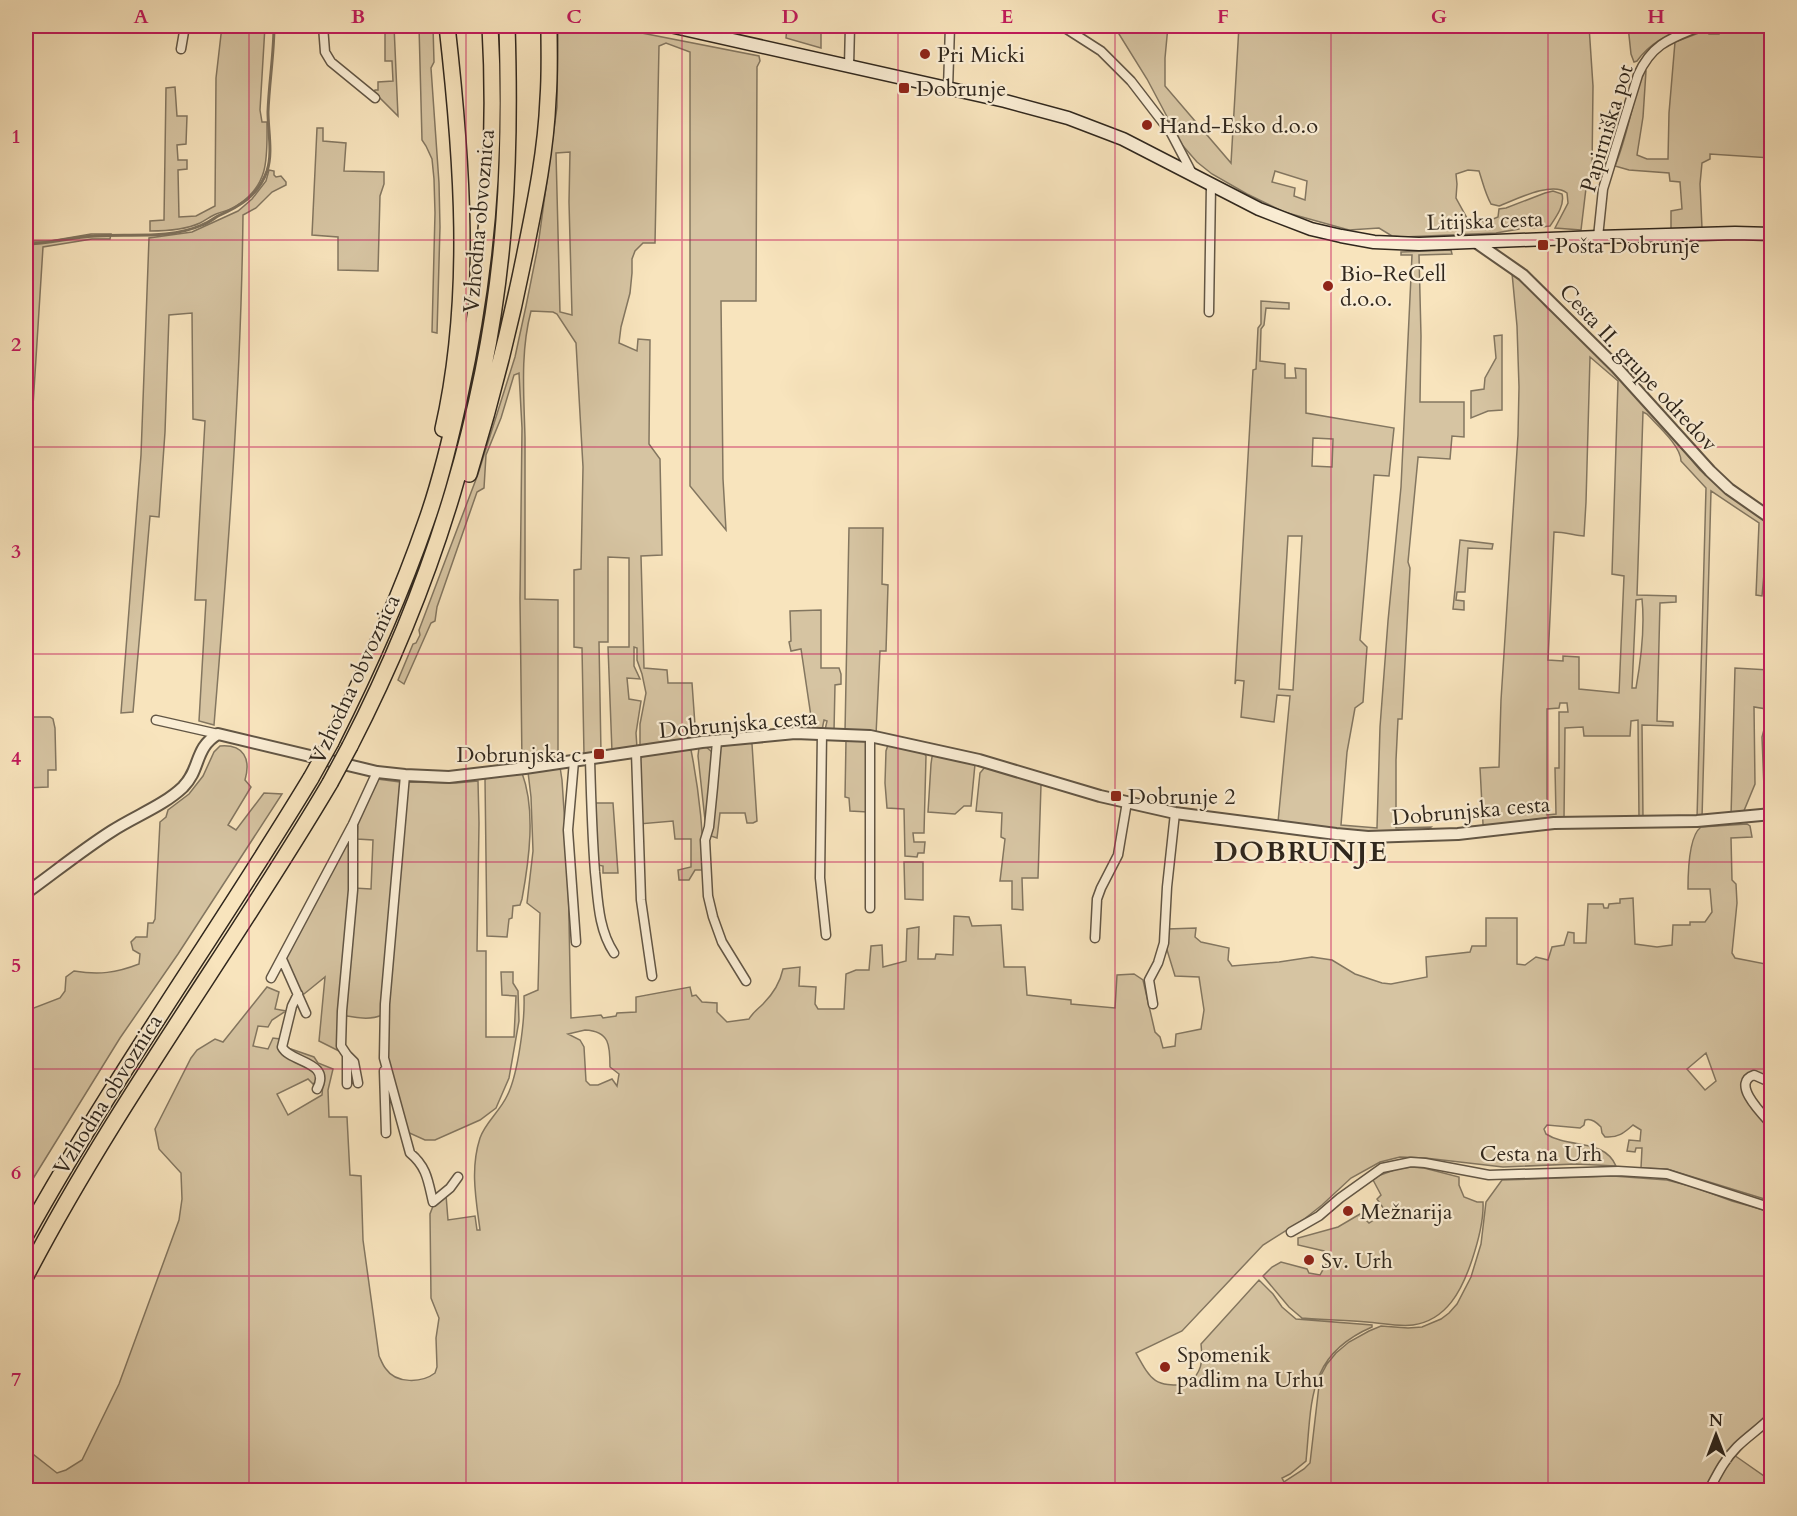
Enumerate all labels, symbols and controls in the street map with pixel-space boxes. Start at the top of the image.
text: A [133,3,149,30]
text: B [351,3,365,30]
text: C [566,3,582,30]
text: D [781,3,799,30]
text: E [1001,3,1013,30]
text: F [1217,3,1229,30]
text: G [1431,3,1447,30]
text: H [1647,3,1665,30]
place label: Pri Micki [937,40,1025,70]
marker: Pri Micki [918,47,932,61]
street label: Papirniška pot [1573,61,1641,196]
place label: Dobrunje [916,74,1006,104]
marker: Dobrunje [897,81,911,95]
place label: Hand-Esko d.o.o [1159,111,1318,141]
marker: Hand-Esko d.o.o [1140,118,1154,132]
text: 1 [11,123,21,150]
street label: Vzhodna obvoznica [456,127,502,314]
street label: Litijska cesta [1426,204,1545,238]
place label: Pošta Dobrunje [1555,231,1700,261]
marker: Pošta Dobrunje [1536,238,1550,252]
place label: Bio-ReCell d.o.o. [1340,259,1446,314]
street label: Cesta II. grupe odredov [1552,277,1725,459]
marker: Bio-ReCell d.o.o. [1321,279,1335,293]
text: 2 [11,331,21,358]
text: 3 [11,538,21,565]
street label: Vzhodna obvoznica [302,589,408,769]
street label: Dobrunjska cesta [658,702,819,746]
place label: Dobrunjska c. [456,740,587,770]
text: 4 [11,745,21,772]
marker: Dobrunjska c. [592,747,606,761]
place label: Dobrunje 2 [1128,782,1236,812]
marker: Dobrunje 2 [1109,789,1123,803]
street label: Dobrunjska cesta [1391,789,1552,833]
district label: DOBRUNJE [1214,833,1388,871]
text: 5 [11,952,21,979]
street label: Vzhodna obvoznica [46,1008,170,1181]
street label: Cesta na Urh [1480,1139,1602,1169]
text: 6 [11,1159,21,1186]
place label: Mežnarija [1360,1197,1453,1227]
marker: Mežnarija [1341,1204,1355,1218]
place label: Sv. Urh [1321,1246,1393,1276]
marker: Sv. Urh [1302,1253,1316,1267]
place label: Spomenik padlim na Urhu [1177,1340,1324,1395]
marker: Spomenik padlim na Urhu [1158,1360,1172,1374]
text: 7 [11,1366,21,1393]
north arrow [1686,1405,1746,1465]
text: N [1709,1410,1723,1432]

